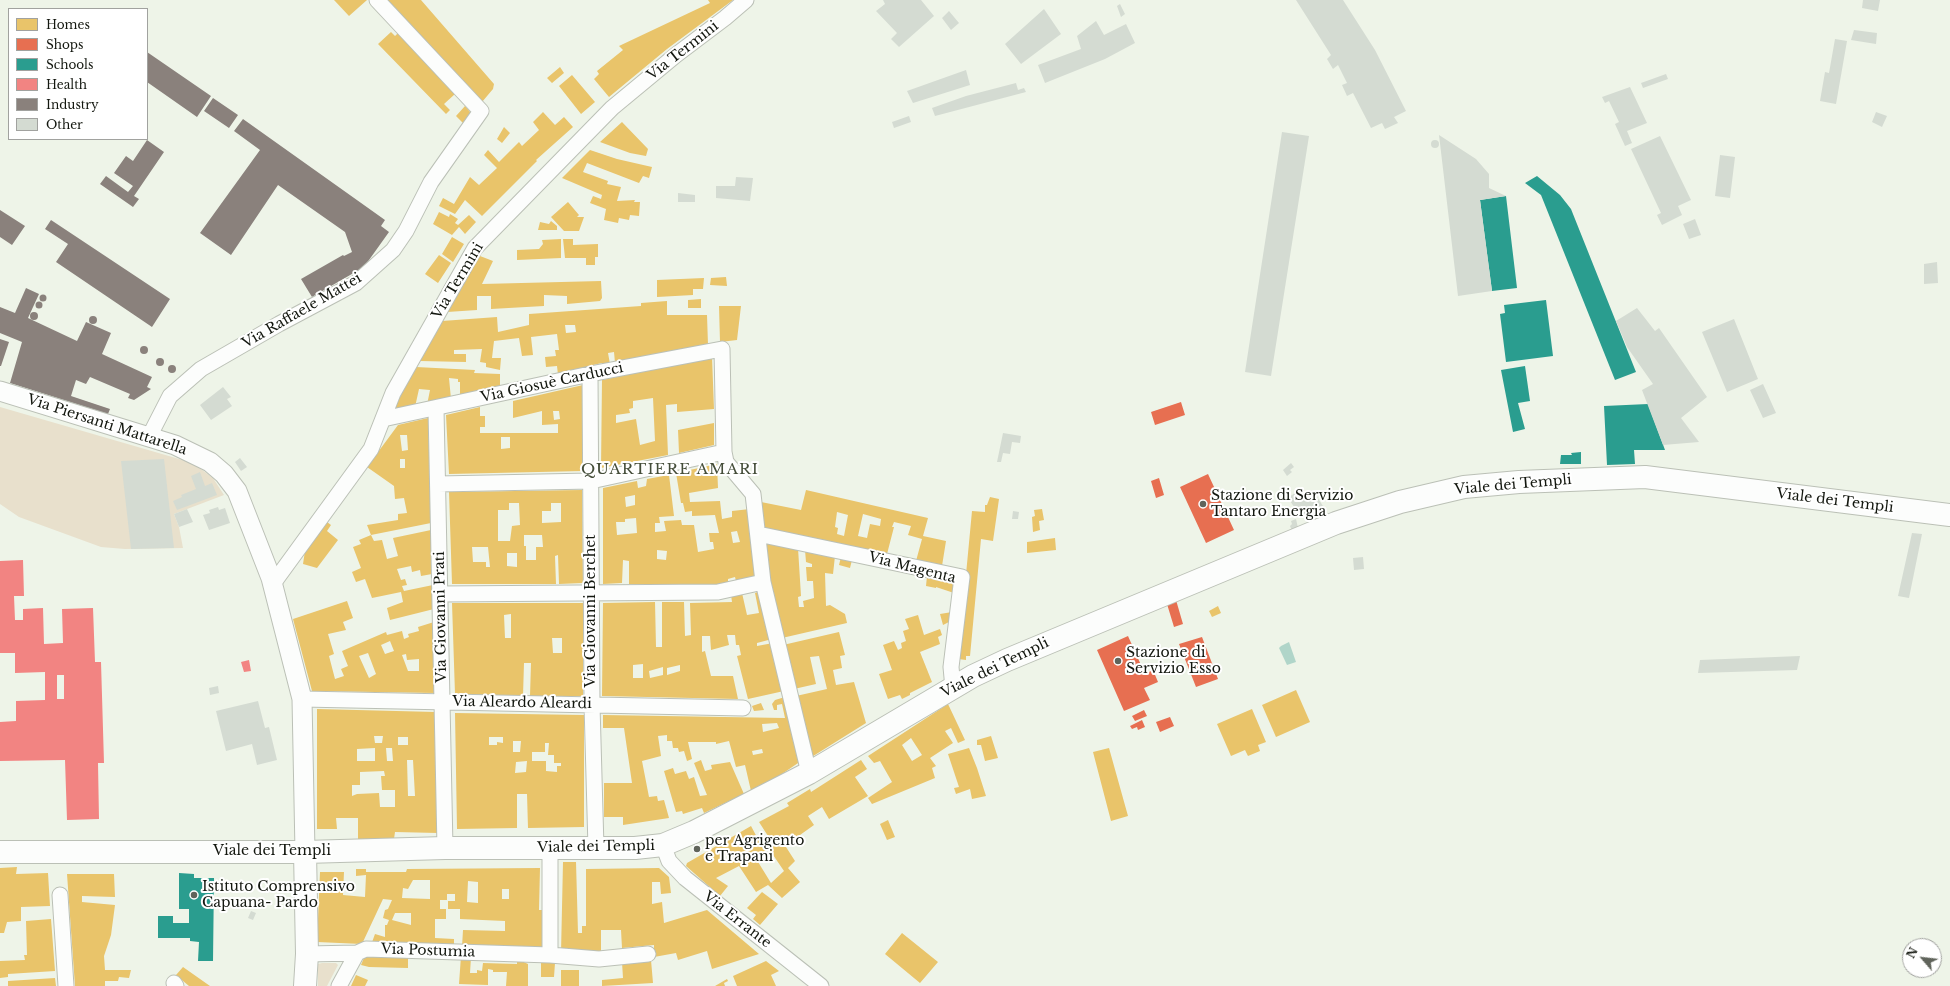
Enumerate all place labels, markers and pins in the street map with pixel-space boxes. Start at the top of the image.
place label: Stazione di Servizio Tantaro Energia [1211,488,1353,520]
marker: Stazione di Servizio Tantaro Energia [1198,499,1208,509]
place label: Stazione di Servizio Esso [1126,645,1221,678]
marker: Stazione di Servizio Esso [1113,656,1123,666]
place label: per Agrigento e Trapani [705,833,804,866]
marker: per Agrigento e Trapani [692,844,702,854]
place label: Istituto Comprensivo Capuana- Pardo [202,879,355,912]
marker: Istituto Comprensivo Capuana- Pardo [189,890,199,900]

